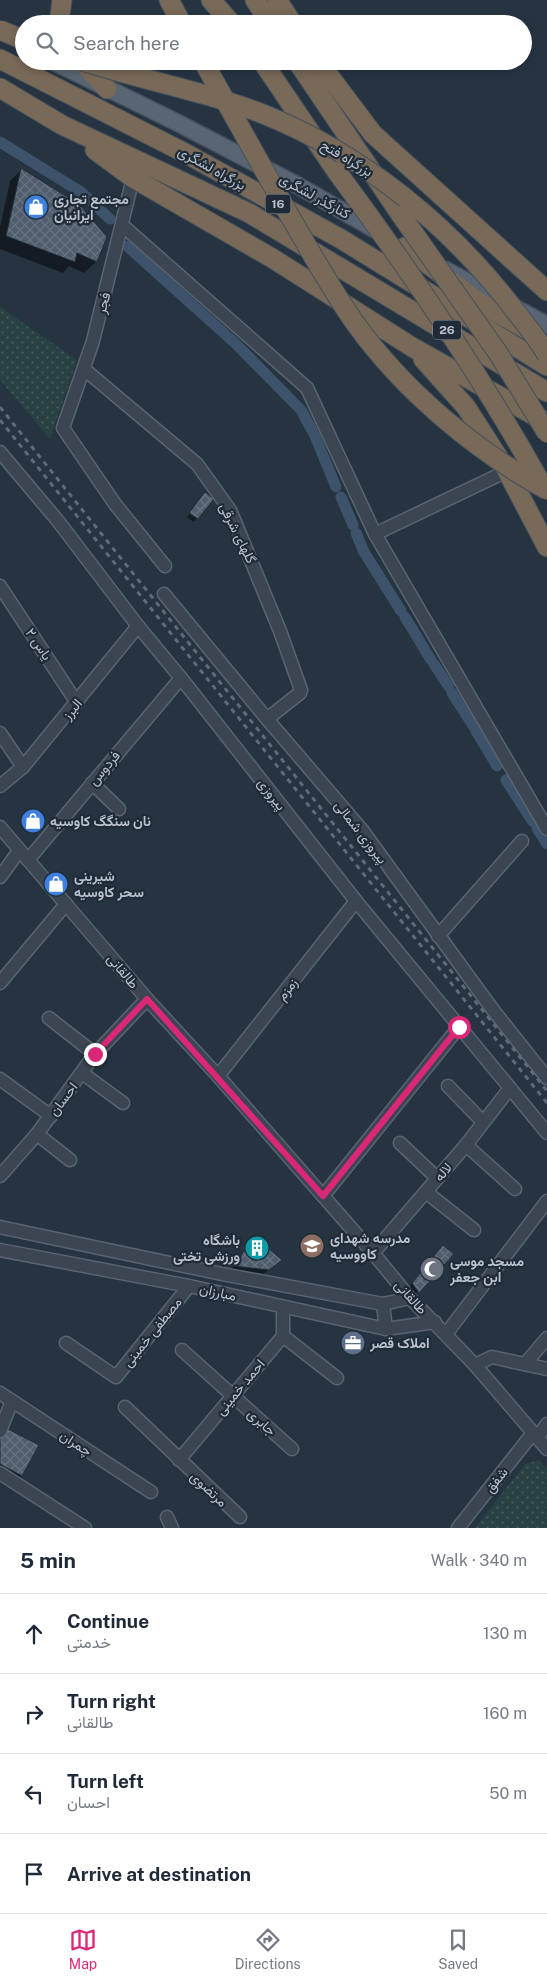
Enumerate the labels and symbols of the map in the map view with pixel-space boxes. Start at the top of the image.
street label: بزرگراه فتح [317,136,376,182]
street label: بزرگراه لشگری [175,143,249,194]
street label: کنارگذر لشگری [276,170,353,223]
place label: مجتمع تجاری ایرانیان [54,191,129,224]
shop icon: مجتمع تجاری ایرانیان [23,194,49,220]
road number: 16 [266,194,290,213]
street label: فجر [92,291,114,317]
road number: 26 [433,320,461,340]
street label: گلهای شرقی [216,500,260,566]
street label: یاس ۲ [22,625,56,664]
street label: البرز [58,695,86,724]
street label: فردوس [85,747,124,789]
street label: پیروزی [253,775,290,815]
street label: پیروزی شمالی [330,797,391,868]
shop icon: نان سنگگ کاوسیه [20,808,46,834]
place label: نان سنگگ کاوسیه [50,813,151,830]
place label: شیرینی سحر کاوسیه [74,868,144,901]
shop icon: شیرینی سحر کاوسیه [43,871,69,897]
street label: طالقانی [103,950,142,992]
street label: زمزم [273,975,302,1004]
route start [448,1016,471,1039]
route end [84,1043,107,1066]
street label: احسان [45,1079,81,1119]
street label: لاله [431,1159,455,1185]
place label: مدرسه شهدای کاووسیه [330,1230,411,1263]
place label: باشگاه ورزشی تختی [173,1232,240,1265]
school or university icon: مدرسه شهدای کاووسیه [299,1233,325,1259]
building icon: باشگاه ورزشی تختی [244,1235,270,1261]
place label: مسجد موسی ابن جعفر [449,1253,524,1286]
mosque icon: مسجد موسی ابن جعفر [419,1256,445,1282]
street label: طالقانی [391,1277,431,1318]
street label: مبارزان [198,1280,238,1305]
street label: مصطفی خمینی [119,1294,186,1371]
office icon: املاک قصر [340,1330,366,1356]
place label: املاک قصر [369,1335,430,1352]
street label: احمد خمینی [212,1356,269,1419]
street label: جابری [244,1405,279,1440]
street label: چمران [56,1427,95,1461]
street label: شفق [481,1464,512,1496]
street label: مرتضوی [187,1468,231,1511]

